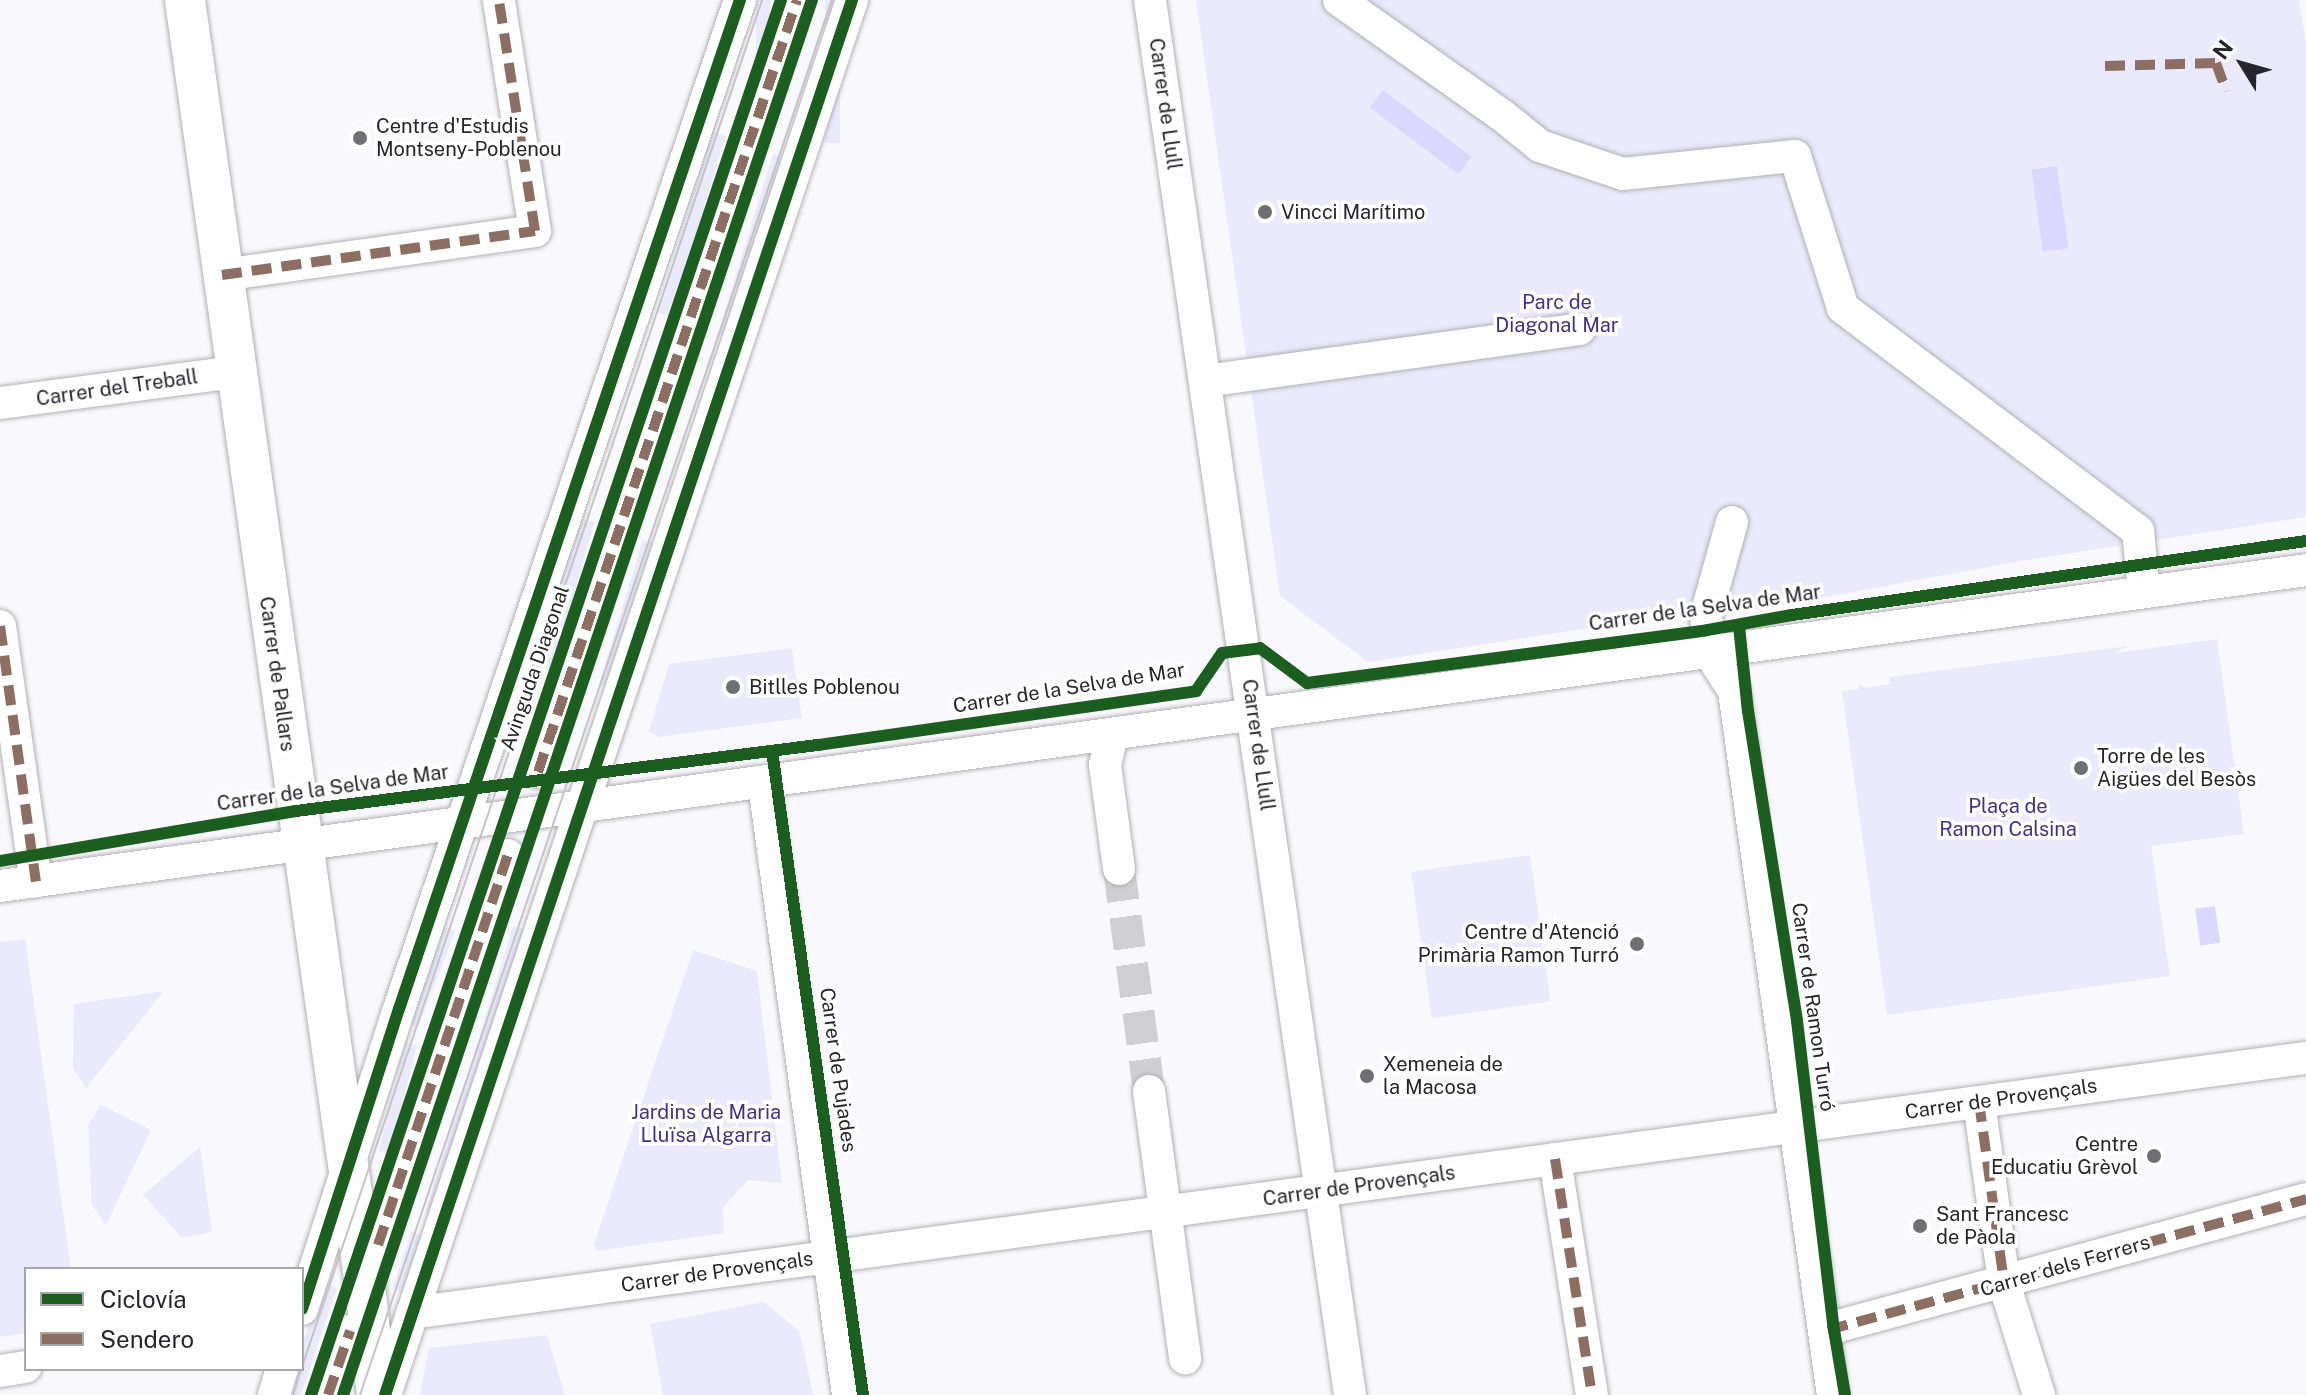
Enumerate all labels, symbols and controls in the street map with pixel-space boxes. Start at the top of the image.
north arrow [2202,24,2282,104]
text: N [2207,35,2238,64]
street label: Carrer de Llull [1144,36,1186,172]
place label: Centre d'Estudis Montseny-Poblenou [376,114,562,161]
marker: Centre d'Estudis Montseny-Poblenou [351,129,369,147]
place label: Vincci Marítimo [1281,200,1425,224]
marker: Vincci Marítimo [1256,203,1274,221]
park label: Parc de Diagonal Mar [1495,291,1619,338]
street label: Carrer del Treball [35,365,199,411]
street label: Carrer de la Selva de Mar [1587,580,1823,636]
street label: Avinguda Diagonal [495,582,575,754]
street label: Carrer de Pallars [254,595,300,753]
street label: Carrer de la Selva de Mar [951,658,1187,718]
place label: Bitlles Poblenou [749,675,900,699]
street label: Carrer de Llull [1237,677,1279,813]
marker: Bitlles Poblenou [724,678,742,696]
place label: Torre de les Aigües del Besòs [2097,744,2257,791]
marker: Torre de les Aigües del Besòs [2072,759,2090,777]
street label: Carrer de la Selva de Mar [215,760,451,816]
park label: Plaça de Ramon Calsina [1939,794,2077,841]
street label: Carrer de Ramon Turró [1786,901,1840,1113]
place label: Centre d'Atenció Primària Ramon Turró [1418,920,1619,967]
marker: Centre d'Atenció Primària Ramon Turró [1626,933,1648,955]
street label: Carrer de Pujades [815,986,861,1154]
place label: Xemeneia de la Macosa [1383,1052,1503,1099]
marker: Xemeneia de la Macosa [1358,1067,1376,1085]
street label: Carrer de Provençals [1903,1074,2099,1124]
park label: Jardins de Maria Lluïsa Algarra [631,1101,781,1148]
place label: Centre Educatiu Grèvol [1991,1132,2138,1179]
marker: Centre Educatiu Grèvol [2145,1147,2163,1165]
street label: Carrer de Provençals [1261,1161,1457,1211]
place label: Sant Francesc de Pàola [1936,1202,2069,1249]
marker: Sant Francesc de Pàola [1911,1217,1929,1235]
street label: Carrer dels Ferrers [1977,1230,2153,1302]
street label: Carrer de Provençals [619,1247,815,1297]
legend [24,1267,304,1371]
text: Ciclovía [100,1285,187,1313]
text: Sendero [100,1325,194,1353]

